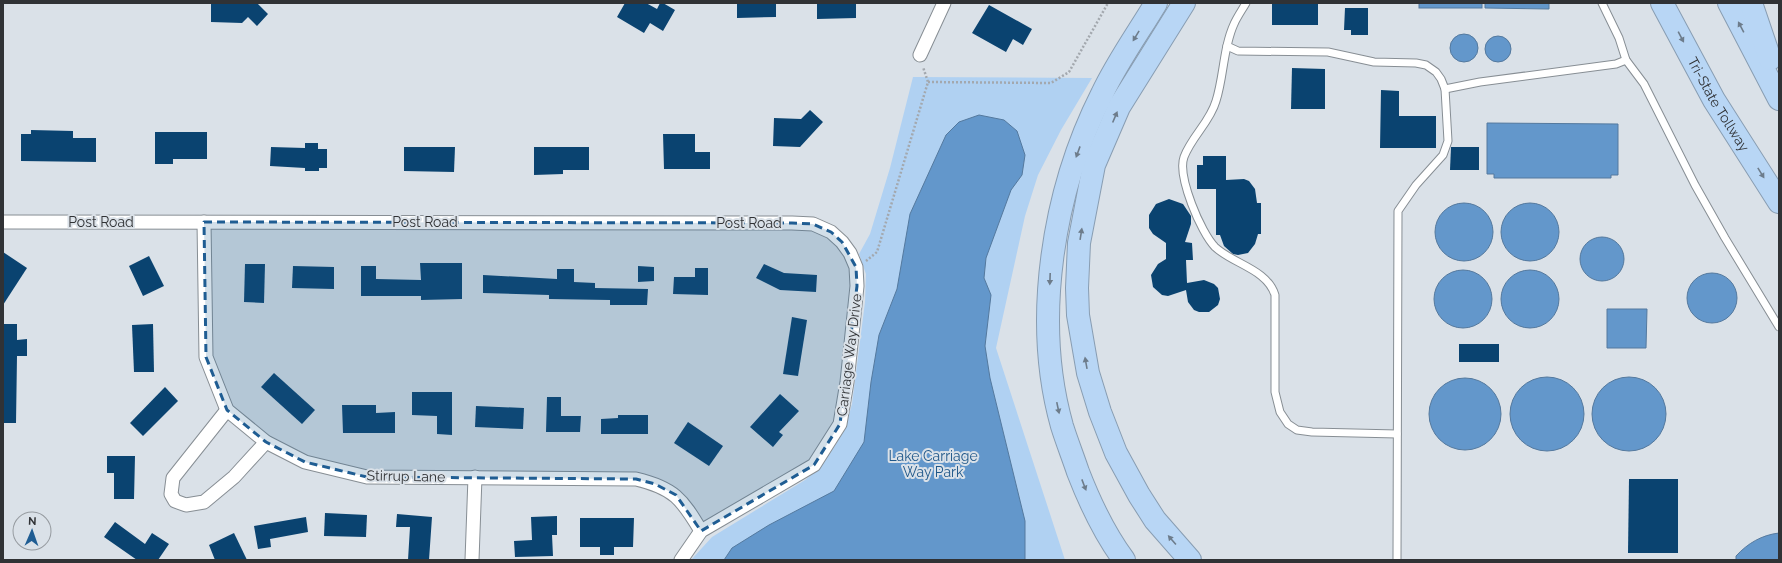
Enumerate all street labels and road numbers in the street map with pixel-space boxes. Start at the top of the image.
street label: Tri-State Tollway [1685,54,1753,155]
street label: Post Road [68,214,134,230]
street label: Post Road [392,214,458,230]
street label: Post Road [716,215,782,231]
street label: Carriage Way Drive [834,293,864,417]
street label: Stirrup Lane [367,467,445,485]

